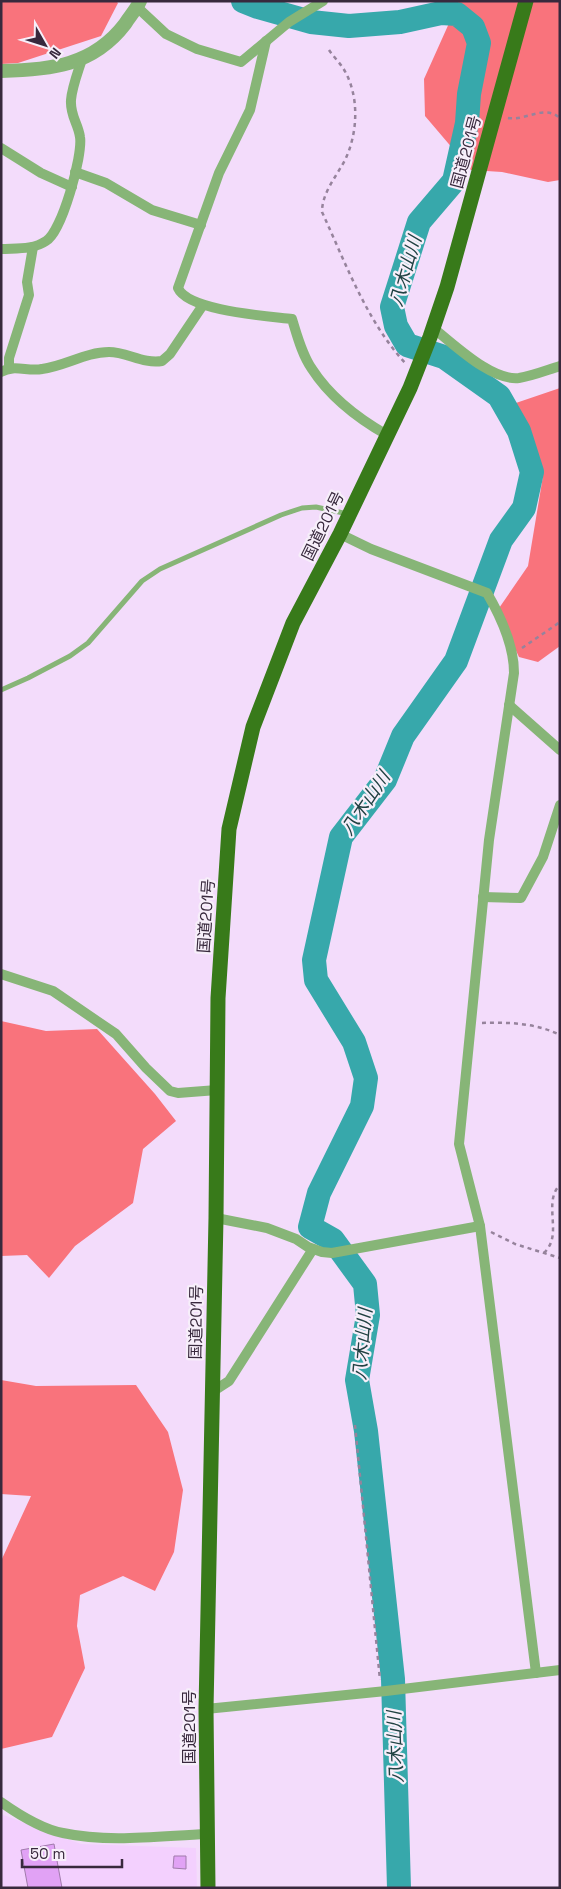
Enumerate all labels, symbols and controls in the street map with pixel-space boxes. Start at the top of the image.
north arrow [20,20,70,70]
text: N [45,44,65,62]
street label: 国道201号 [446,113,486,191]
water label: 八木山川 [384,231,427,309]
street label: 国道201号 [297,488,349,564]
water label: 八木山川 [335,765,396,839]
street label: 国道201号 [193,878,219,954]
street label: 国道201号 [185,1285,207,1359]
water label: 八木山川 [347,1305,377,1381]
street label: 国道201号 [179,1690,200,1764]
water label: 八木山川 [382,1709,408,1783]
scale bar [22,1836,122,1868]
text: 50 m [30,1844,65,1863]

